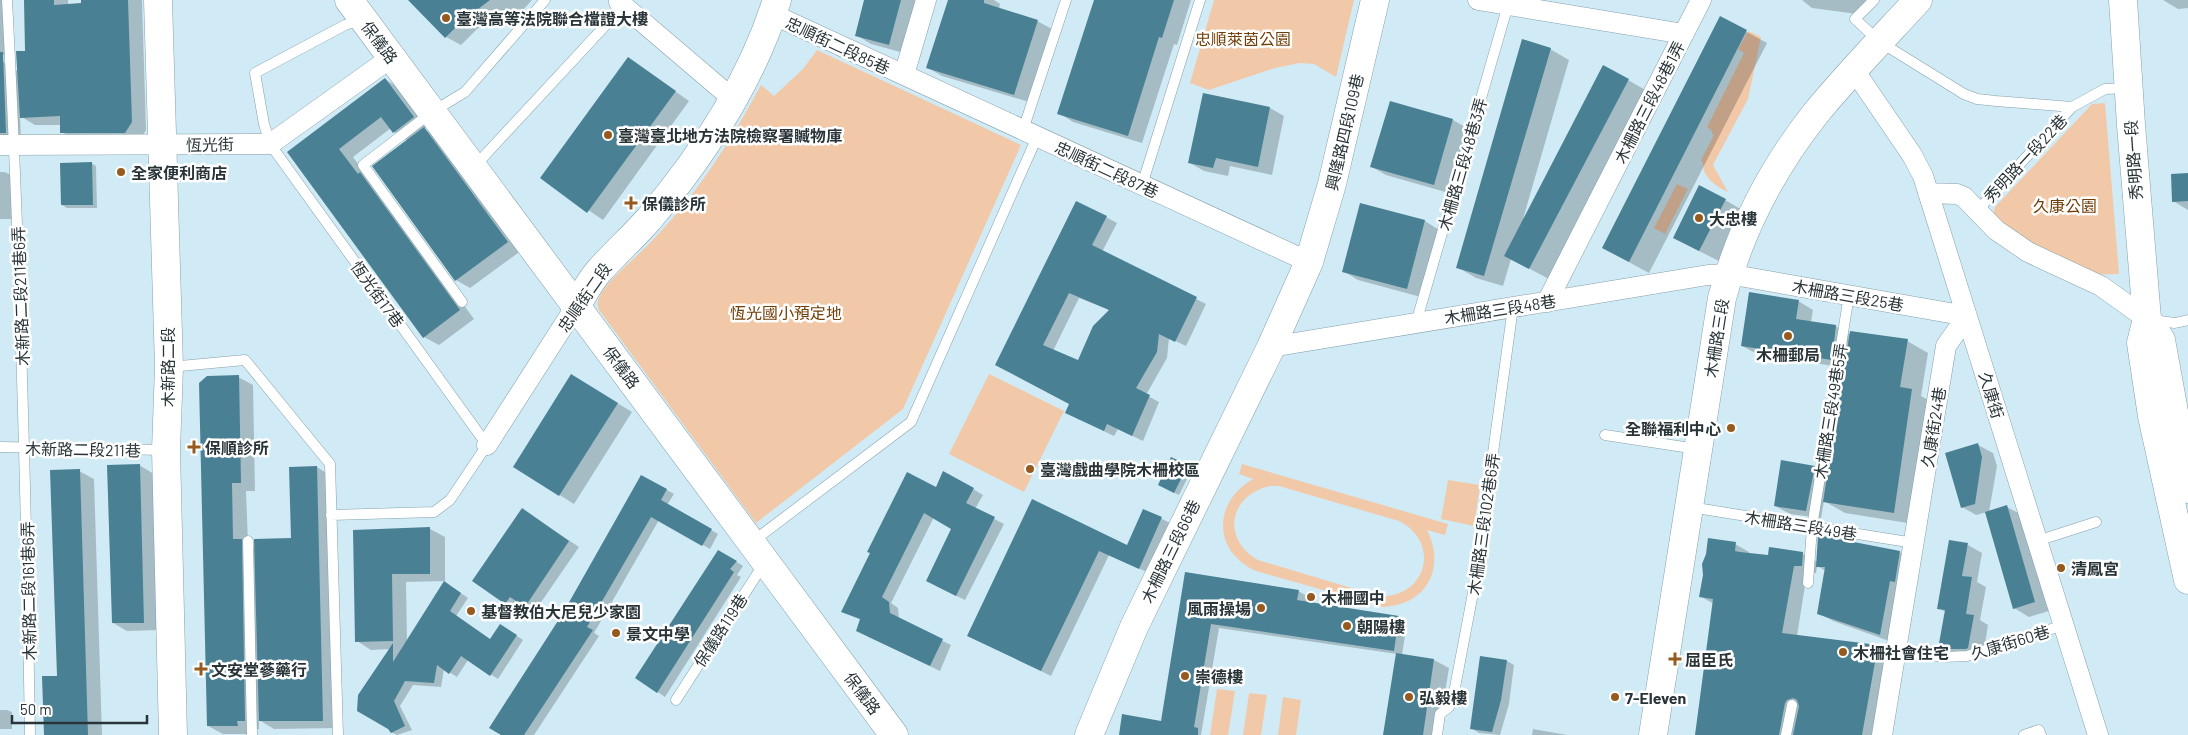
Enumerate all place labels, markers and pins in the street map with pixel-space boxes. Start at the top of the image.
place label: 臺灣高等法院聯合檔證大樓 [456,9,648,28]
marker: 臺灣高等法院聯合檔證大樓 [440,12,452,24]
place label: 臺灣臺北地方法院檢察署贓物庫 [618,126,842,145]
marker: 臺灣臺北地方法院檢察署贓物庫 [602,129,614,141]
place label: 全家便利商店 [131,163,227,182]
marker: 全家便利商店 [115,166,127,178]
place label: 保儀診所 [642,194,706,213]
marker: 保儀診所 [624,196,638,210]
place label: 大忠樓 [1709,209,1757,228]
marker: 大忠樓 [1693,212,1705,224]
marker: 木柵郵局 [1782,330,1794,342]
place label: 木柵郵局 [1756,345,1820,364]
place label: 全聯福利中心 [1625,419,1721,438]
marker: 全聯福利中心 [1725,422,1737,434]
place label: 保順診所 [205,438,269,457]
marker: 保順診所 [187,440,201,454]
place label: 臺灣戲曲學院木柵校區 [1040,460,1200,479]
marker: 臺灣戲曲學院木柵校區 [1024,463,1036,475]
place label: 清鳳宮 [2071,559,2119,578]
marker: 清鳳宮 [2055,562,2067,574]
place label: 木柵國中 [1321,588,1385,607]
marker: 木柵國中 [1305,591,1317,603]
place label: 風雨操場 [1187,599,1251,618]
place label: 基督教伯大尼兒少家園 [481,602,641,621]
marker: 風雨操場 [1255,602,1267,614]
marker: 基督教伯大尼兒少家園 [465,605,477,617]
place label: 朝陽樓 [1357,617,1405,636]
marker: 朝陽樓 [1341,620,1353,632]
place label: 景文中學 [626,624,690,643]
marker: 景文中學 [610,627,622,639]
place label: 木柵社會住宅 [1853,643,1949,662]
marker: 木柵社會住宅 [1837,646,1849,658]
place label: 屈臣氏 [1685,650,1733,669]
marker: 屈臣氏 [1669,653,1681,665]
place label: 文安堂蔘藥行 [211,660,307,679]
marker: 文安堂蔘藥行 [195,663,207,675]
place label: 崇德樓 [1195,667,1243,686]
marker: 崇德樓 [1179,670,1191,682]
place label: 弘毅樓 [1419,688,1467,707]
place label: 7-Eleven [1625,688,1686,707]
marker: 弘毅樓 [1403,691,1415,703]
marker: 7-Eleven [1609,691,1621,703]

